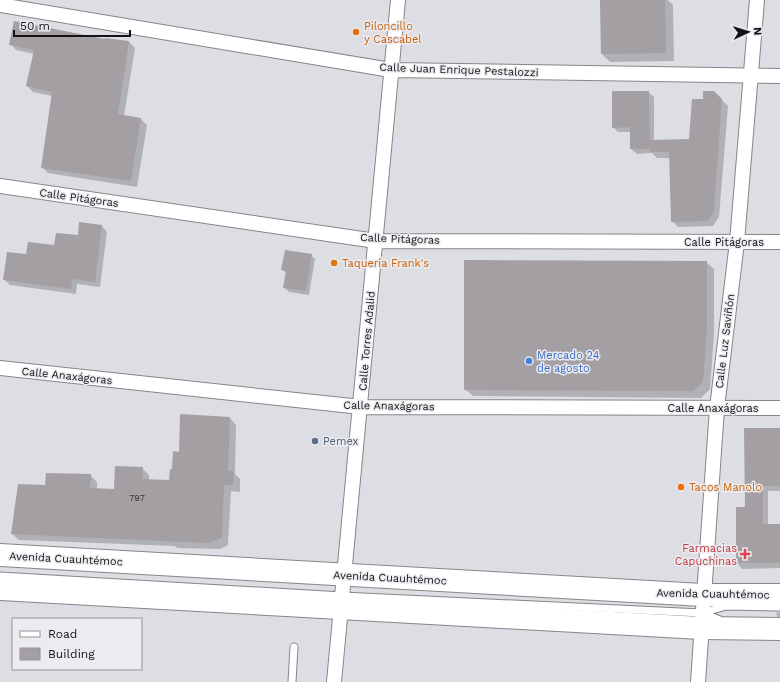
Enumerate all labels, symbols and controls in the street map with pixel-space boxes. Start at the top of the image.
scale bar [14,12,130,38]
north arrow [728,12,768,52]
text: 50 m [20,19,50,33]
place label: Piloncillo y Cascabel [364,20,422,46]
marker: Piloncillo y Cascabel [351,27,361,37]
text: N [751,27,764,36]
street label: Calle Juan Enrique Pestalozzi [379,61,539,79]
street label: Calle Pitágoras [39,186,120,210]
street label: Calle Pitágoras [360,231,440,247]
street label: Calle Pitágoras [684,236,764,249]
place label: Taquería Frank's [342,257,429,270]
marker: Taquería Frank's [329,258,339,268]
street label: Calle Torres Adalid [356,291,378,391]
street label: Calle Luz Saviñón [713,293,737,389]
place label: Mercado 24 de agosto [537,349,600,375]
marker: Mercado 24 de agosto [524,356,534,366]
street label: Calle Anaxágoras [21,365,113,387]
street label: Calle Anaxágoras [343,399,435,413]
street label: Calle Anaxágoras [667,402,759,415]
place label: Pemex [323,435,359,448]
marker: Pemex [310,436,320,446]
place label: Tacos Manolo [689,481,762,494]
marker: Tacos Manolo [676,482,686,492]
house number: 797 [129,493,145,503]
place label: Farmacias Capuchinas [675,542,737,568]
marker: Farmacias Capuchinas [740,549,750,559]
street label: Avenida Cuauhtémoc [9,550,123,568]
street label: Avenida Cuauhtémoc [333,569,447,587]
street label: Avenida Cuauhtémoc [656,587,770,601]
legend [12,618,142,670]
text: Road [48,627,77,641]
text: Building [48,647,95,661]

